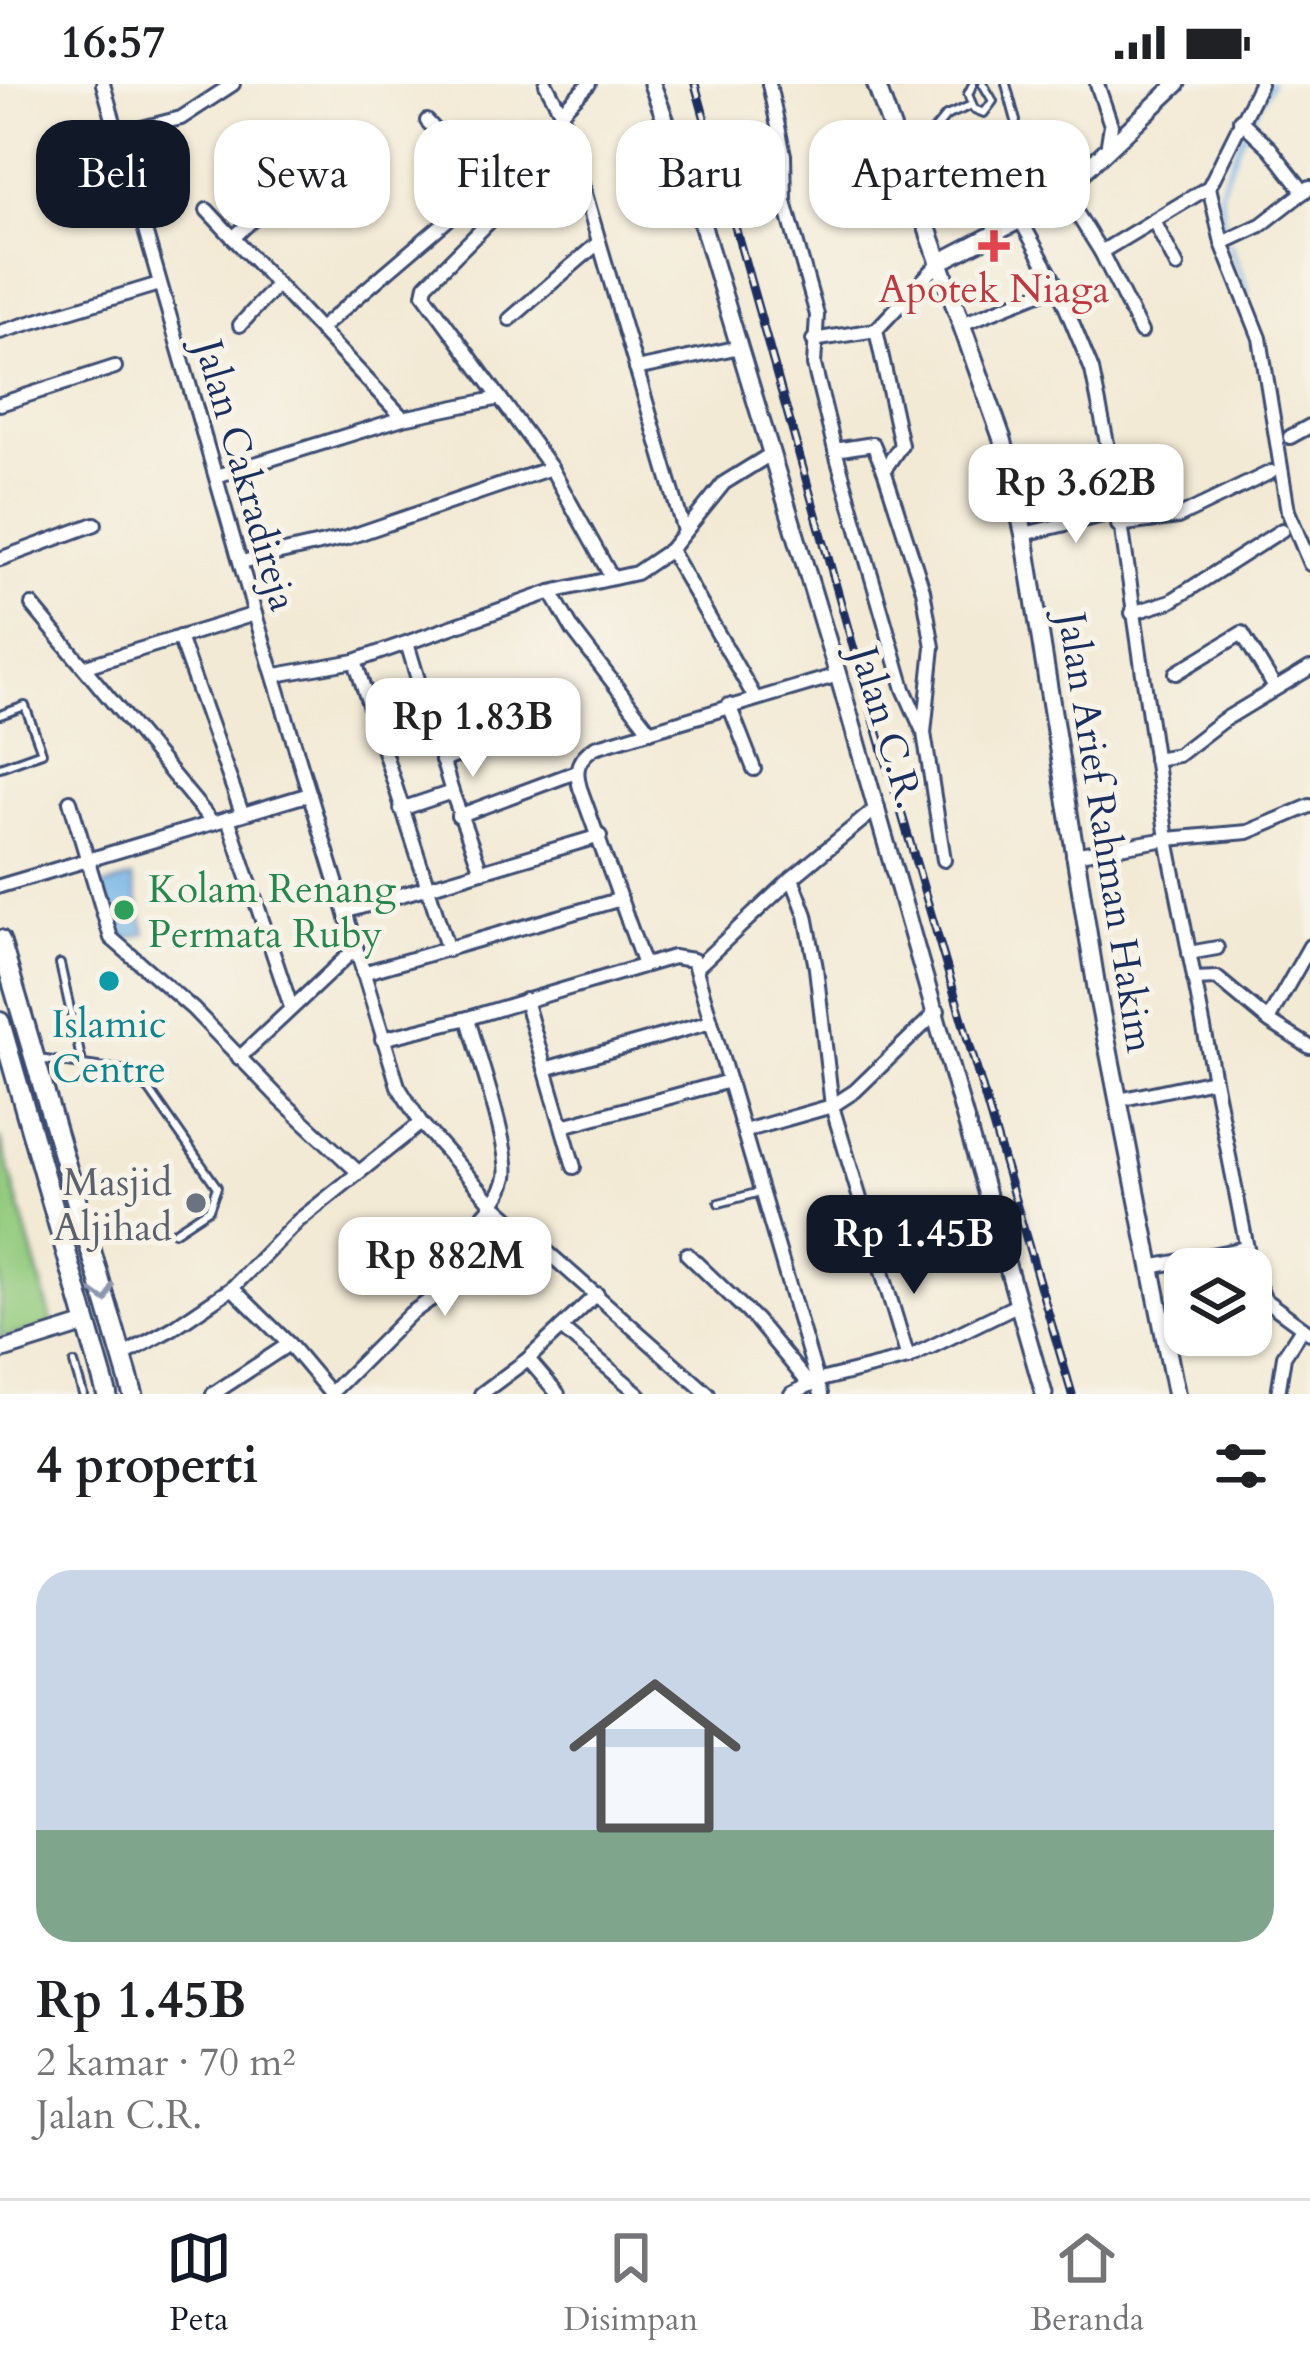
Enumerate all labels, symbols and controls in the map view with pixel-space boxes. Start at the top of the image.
text: 16:57 [60,12,165,73]
chip: Beli [36,120,190,228]
chip: Sewa [214,120,390,228]
chip: Filter [414,120,592,228]
chip: Baru [616,120,785,228]
chip: Apartemen [809,120,1090,228]
marker: Apotek Niaga [981,233,1007,259]
place label: Apotek Niaga [879,263,1110,316]
street label: Jalan Cakradireja [180,329,310,617]
pin: Rp 3.62B [952,444,1200,546]
text: Rp 3.62B [996,456,1156,509]
street label: Jalan Arief Rahman Hakim [1044,604,1166,1056]
street label: Jalan C.R. [835,635,936,815]
pin: Rp 1.83B [349,678,597,780]
text: Rp 1.83B [393,690,553,743]
place label: Kolam Renang Permata Ruby [148,863,396,961]
marker: Kolam Renang Permata Ruby [111,897,137,923]
marker: Islamic Centre [96,968,122,994]
place label: Islamic Centre [52,998,166,1096]
place label: Masjid Aljihad [53,1156,172,1254]
marker: Masjid Aljihad [183,1190,209,1216]
pin: Rp 1.45B [790,1195,1038,1297]
text: Rp 1.45B [834,1207,994,1260]
pin: Rp 882M [334,1217,556,1319]
text: Rp 882M [365,1229,525,1282]
map controls [1164,1248,1272,1356]
button: layers [1164,1248,1272,1356]
one-way arrow [90,1283,115,1304]
text: 4 properti [36,1431,259,1501]
icon: filters [1208,1433,1274,1499]
icon: home [547,1648,763,1864]
text: Rp 1.45B [36,1966,246,2036]
text: 2 kamar · 70 m² [36,2036,296,2089]
text: Jalan C.R. [36,2089,202,2142]
tab: Peta [166,2225,232,2342]
tab: Disimpan [563,2225,698,2342]
tab: Beranda [1030,2225,1144,2342]

